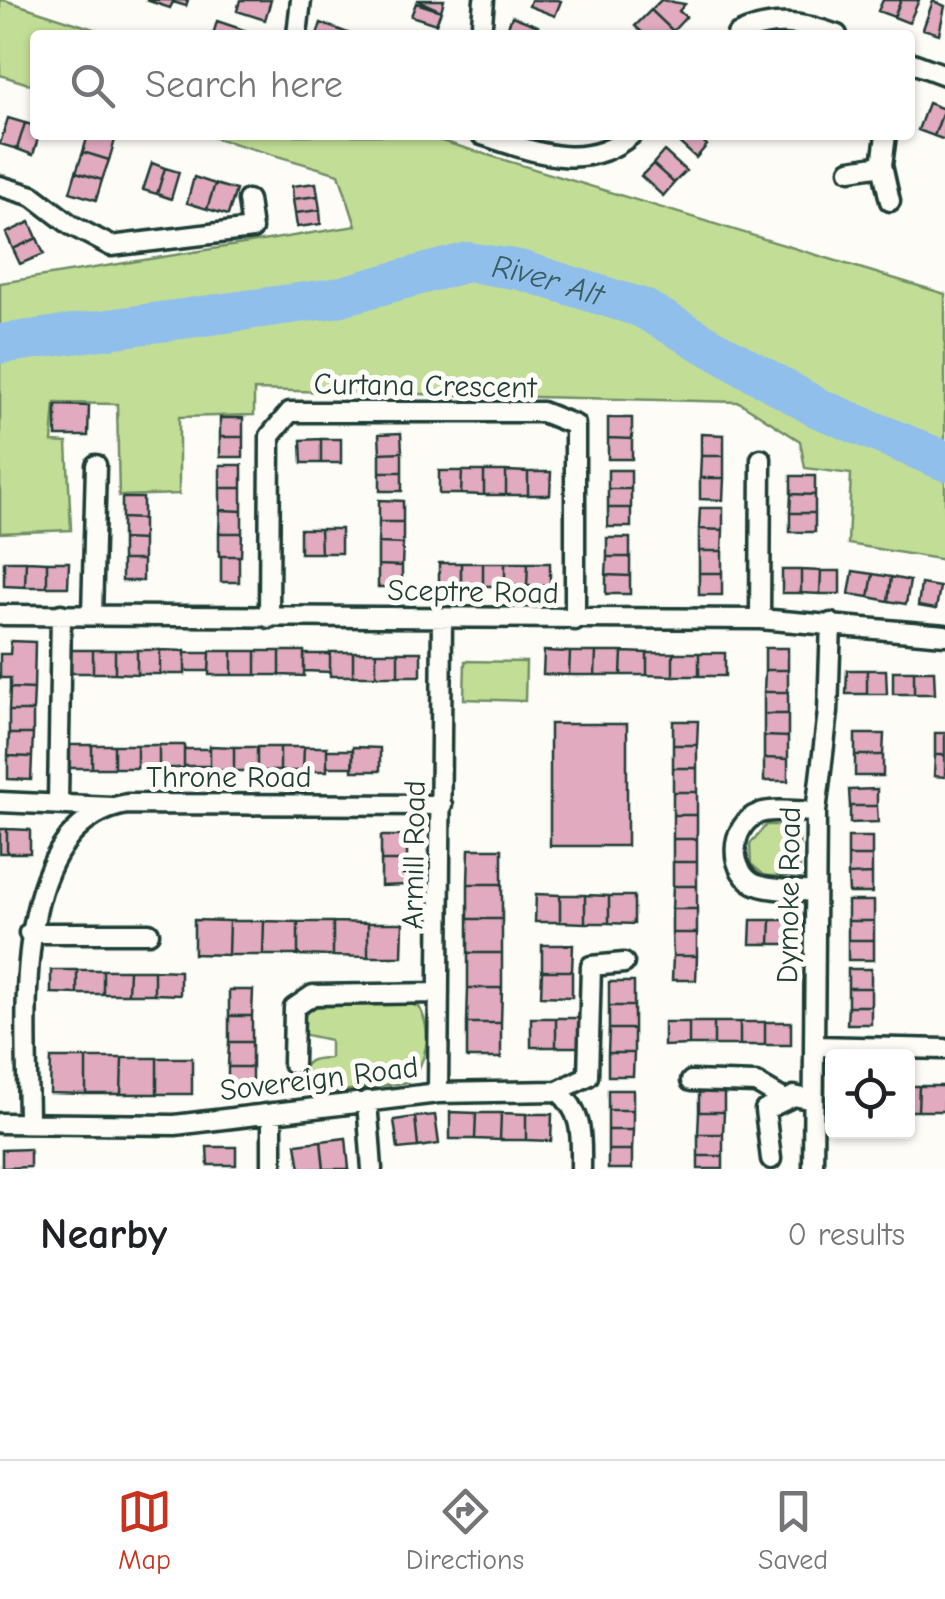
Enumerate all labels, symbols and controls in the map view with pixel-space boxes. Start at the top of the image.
search box [30,30,915,140]
icon: search [65,58,120,113]
text: Search here [145,63,343,107]
water label: River Alt [490,247,610,314]
street label: Curtana Crescent [313,367,538,405]
street label: Sceptre Road [387,573,559,611]
street label: Throne Road [146,760,312,795]
street label: Armill Road [395,780,433,930]
street label: Dymoke Road [770,806,808,984]
street label: Sovereign Road [218,1049,420,1109]
map controls [825,1049,915,1139]
button: locate [825,1049,915,1139]
text: Nearby [40,1210,167,1259]
text: 0 results [788,1216,905,1253]
tab: Map [117,1484,172,1576]
tab: Directions [406,1484,524,1576]
tab: Saved [758,1484,828,1576]

